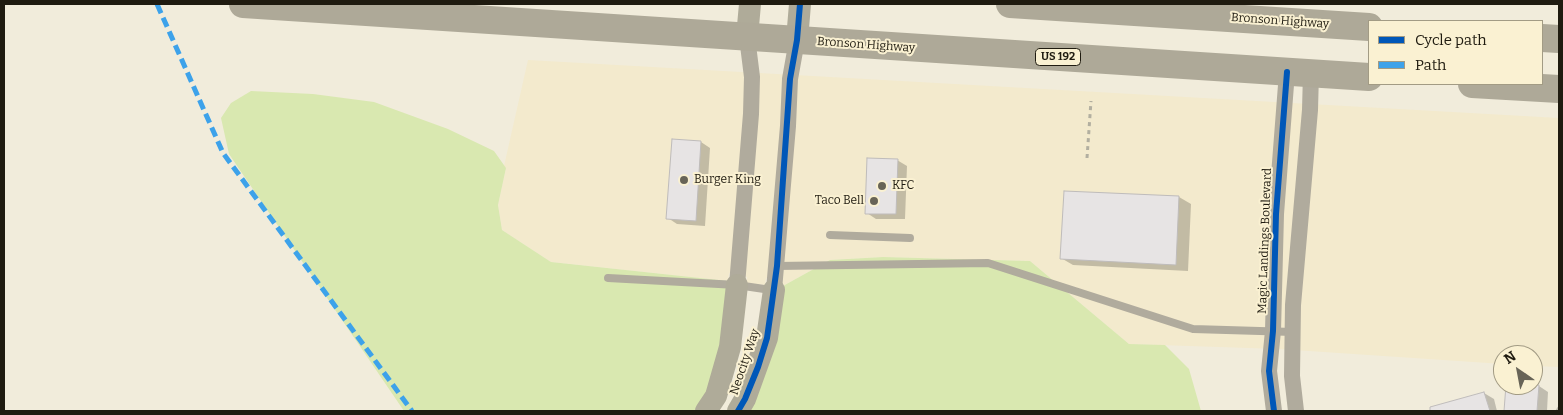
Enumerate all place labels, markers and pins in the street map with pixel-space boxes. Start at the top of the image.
place label: Burger King [694,173,761,187]
marker: Burger King [678,174,690,186]
place label: KFC [892,179,914,193]
marker: KFC [876,180,888,192]
place label: Taco Bell [815,194,864,208]
marker: Taco Bell [868,195,880,207]

